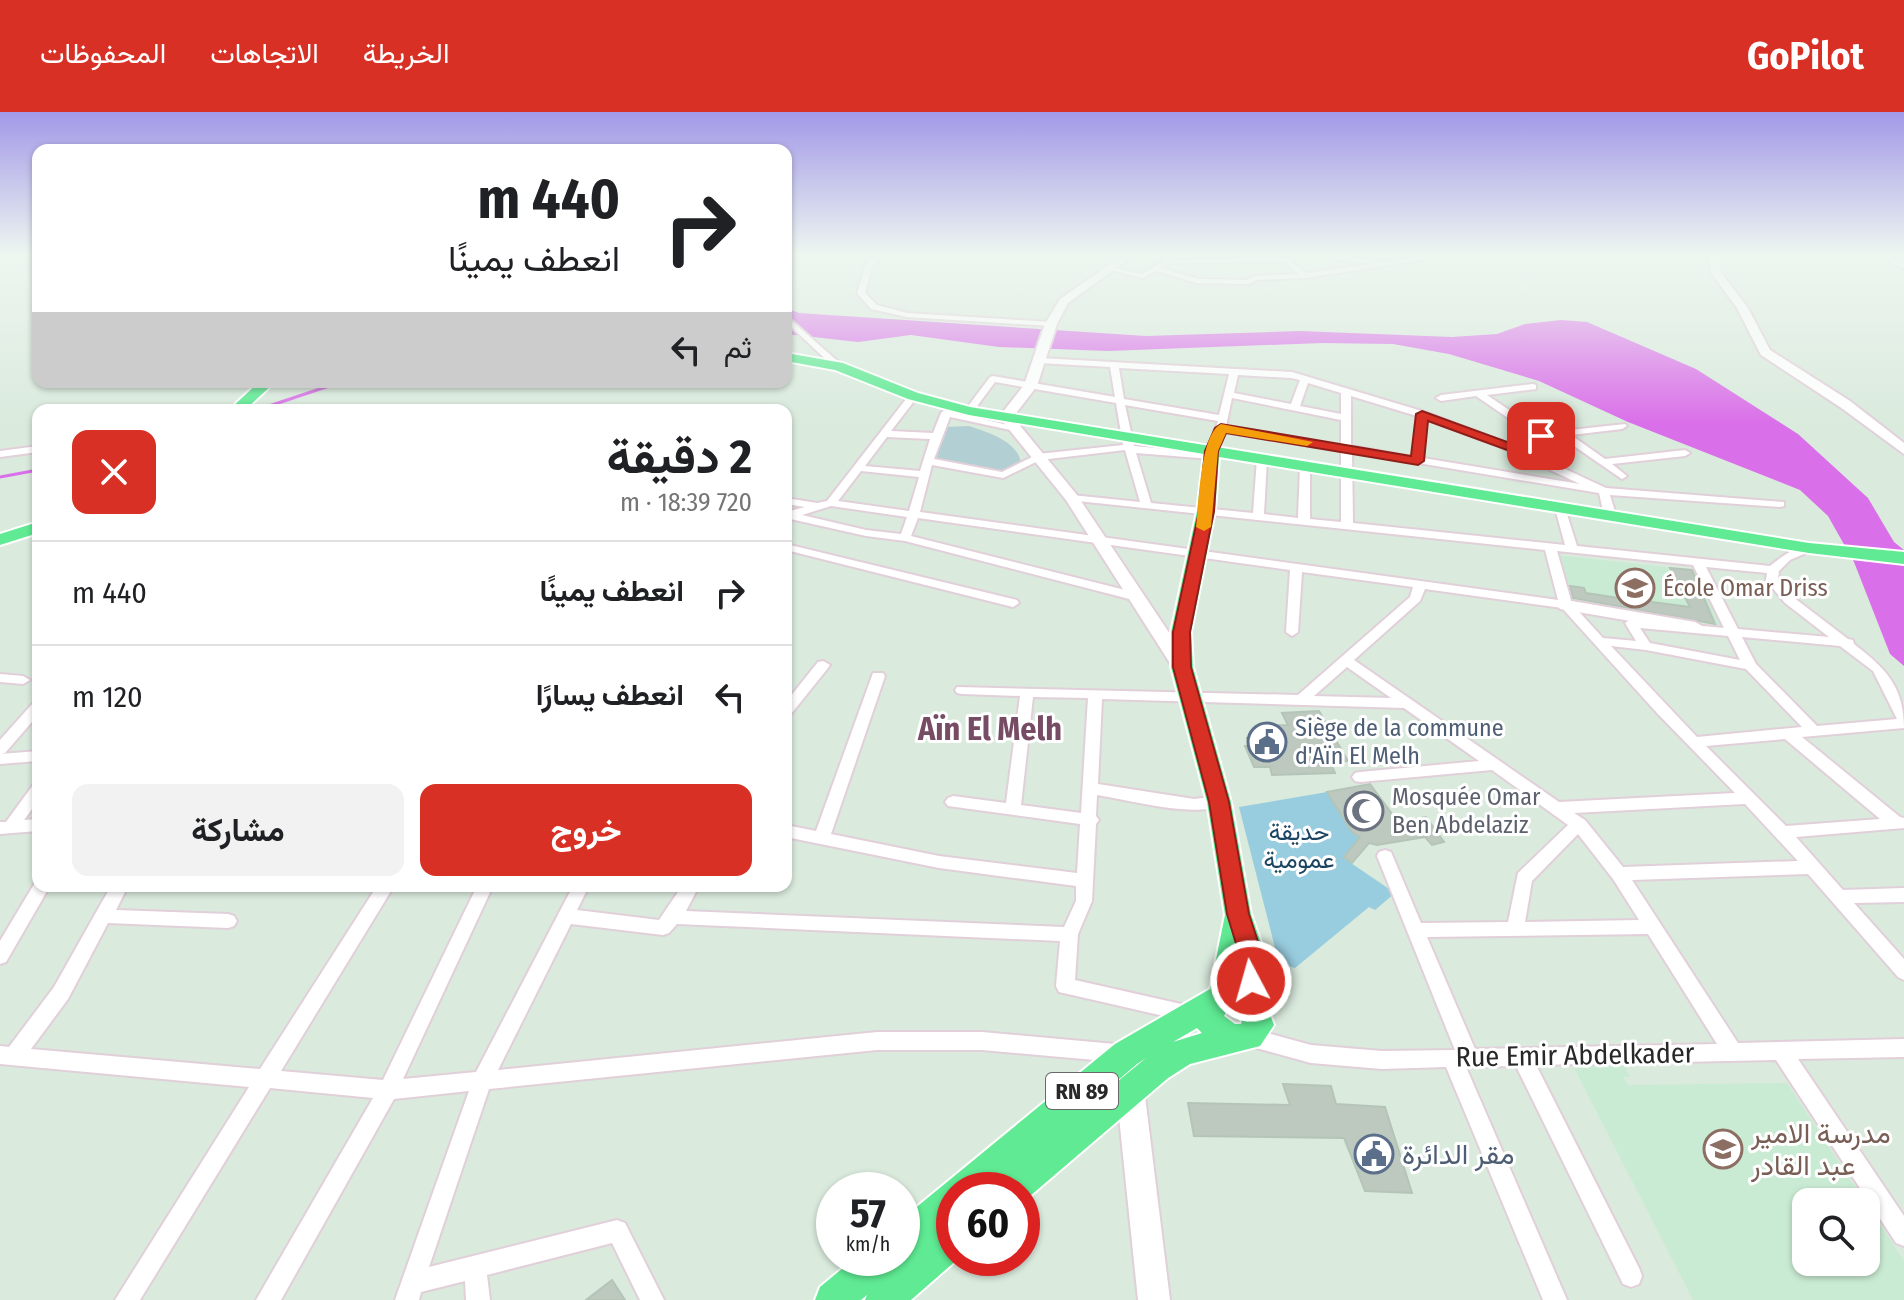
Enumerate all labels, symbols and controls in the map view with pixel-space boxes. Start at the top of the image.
text: GoPilot [1747,33,1864,79]
text: المحفوظات [40,37,166,70]
text: الاتجاهات [210,37,319,70]
text: الخريطة [363,37,449,70]
text: 440 m [477,166,620,233]
icon: right [648,176,752,280]
text: انعطف يمينًا [448,237,620,281]
icon: left [664,328,708,372]
text: ثم [724,330,752,366]
pin [1507,402,1575,470]
icon: arrive [1519,414,1563,458]
text: 2 دقيقة [607,428,752,486]
button: close [72,430,156,514]
text: 720 m · 18:39 [620,487,752,518]
school or university icon: École Omar Driss [1614,567,1656,609]
icon: right [708,571,752,615]
text: انعطف يمينًا [539,573,684,609]
place label: École Omar Driss [1663,573,1828,602]
text: 440 m [72,575,147,611]
icon: left [708,675,752,719]
text: انعطف يسارًا [536,677,684,713]
text: 120 m [72,679,143,715]
district label: Aïn El Melh [917,710,1062,748]
place label: Siège de la commune d'Aïn El Melh [1295,714,1504,770]
public building icon: Siège de la commune d'Aïn El Melh [1246,721,1288,763]
place label: Mosquée Omar Ben Abdelaziz [1392,783,1541,839]
button: مشاركة [72,784,404,876]
button: خروج [420,784,752,876]
mosque icon: Mosquée Omar Ben Abdelaziz [1343,790,1385,832]
park label: حديقة عمومية [1264,818,1334,875]
position arrow [1209,939,1293,1023]
street label: Rue Emir Abdelkader [1455,1036,1695,1074]
road number: RN 89 [1046,1073,1118,1109]
place label: مدرسة الامير عبد القادر [1750,1117,1891,1183]
school or university icon: مدرسة الامير عبد القادر [1702,1128,1744,1170]
public building icon: مقر الدائرة [1353,1133,1395,1175]
place label: مقر الدائرة [1402,1138,1514,1172]
speed limit sign: 60 [936,1172,1040,1276]
map controls [1792,1188,1880,1276]
button: search [1792,1188,1880,1276]
text: 57 [850,1190,886,1238]
text: km/h [846,1232,890,1256]

